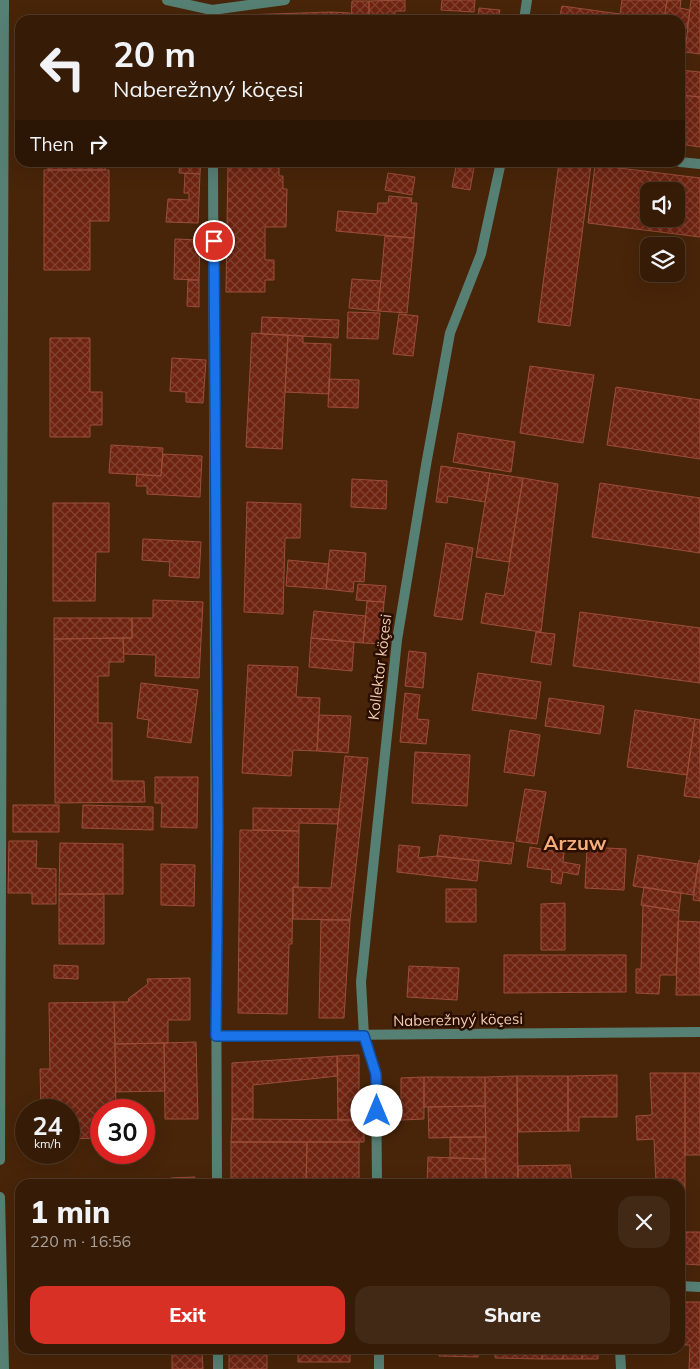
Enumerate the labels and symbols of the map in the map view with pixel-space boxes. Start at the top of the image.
pin [193,220,235,262]
street label: Kollektor köçesi [364,613,395,721]
district label: Arzuw [543,830,607,855]
street label: Naberežnyý köçesi [393,1009,523,1030]
position arrow [350,1084,402,1136]
speed limit sign: 30 [90,1099,155,1164]

